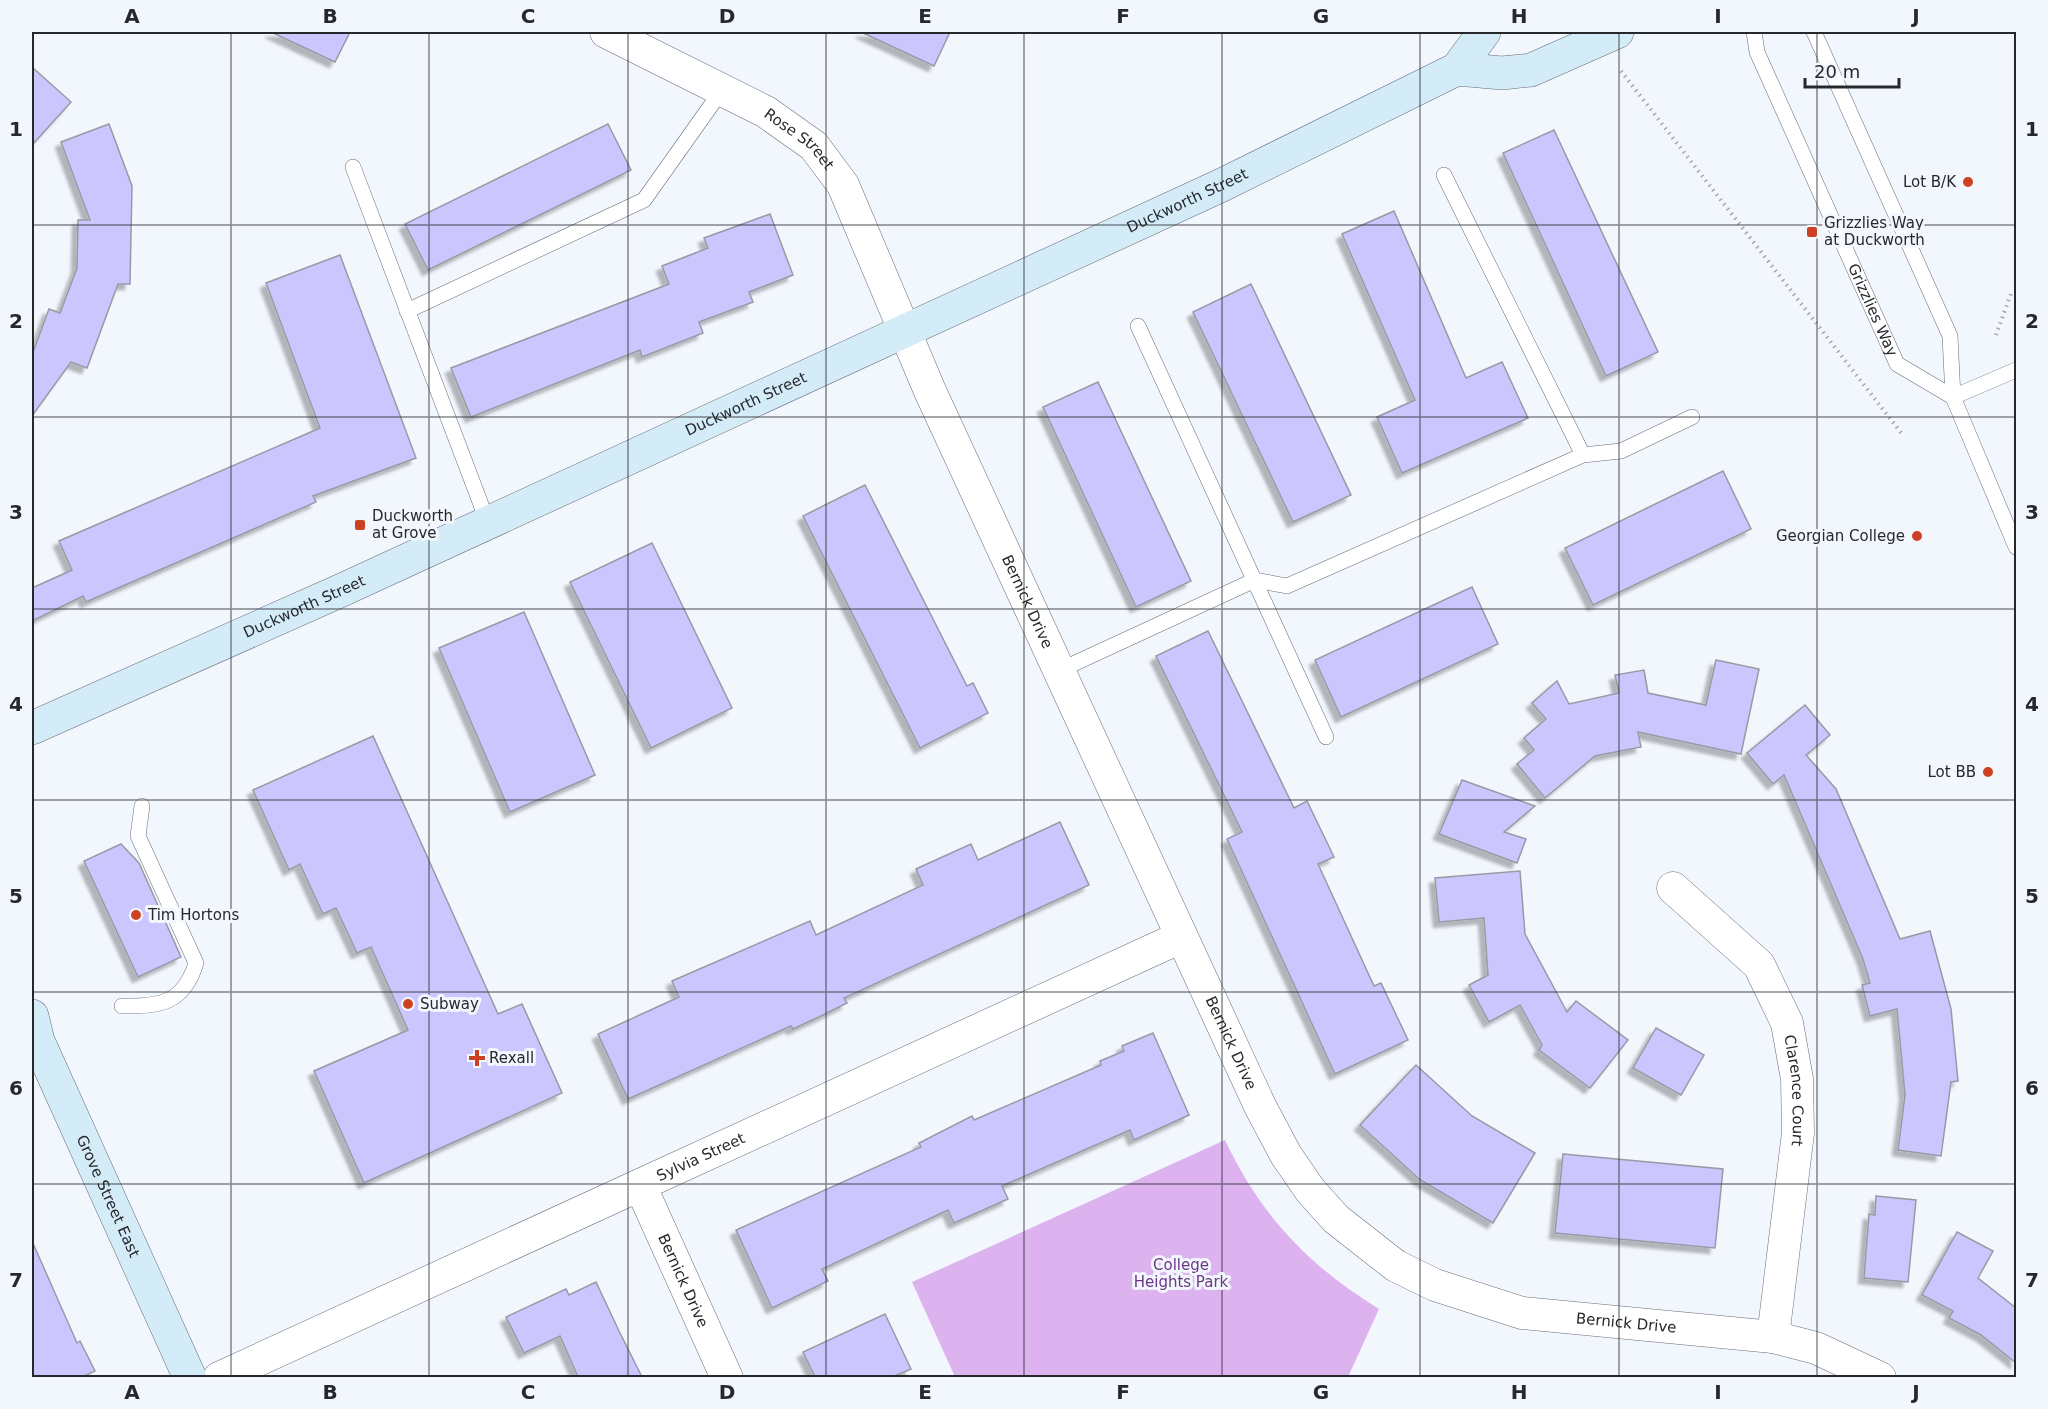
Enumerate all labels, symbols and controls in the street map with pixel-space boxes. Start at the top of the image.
text: A [124,4,140,28]
text: B [322,4,338,28]
text: C [521,4,535,28]
text: D [719,4,735,28]
text: E [918,4,932,28]
text: F [1116,4,1130,28]
text: G [1313,4,1329,28]
text: H [1511,4,1527,28]
text: I [1714,4,1722,28]
text: J [1910,4,1920,28]
scale bar [1805,51,1900,89]
text: 20 m [1814,61,1860,82]
street label: Rose Street [761,105,838,174]
text: 1 [9,117,23,141]
text: 1 [2025,117,2039,141]
street label: Duckworth Street [1124,165,1251,237]
place label: Lot B/K [1903,173,1957,191]
marker: Lot B/K [1961,175,1975,189]
place label: Grizzlies Way at Duckworth [1824,214,1925,249]
marker: Grizzlies Way at Duckworth [1805,225,1819,239]
street label: Grizzlies Way [1844,261,1901,359]
text: 2 [9,309,23,333]
text: 2 [2025,309,2039,333]
street label: Duckworth Street [682,368,810,440]
text: 3 [9,500,23,524]
text: 3 [2025,500,2039,524]
place label: Duckworth at Grove [372,507,453,542]
marker: Duckworth at Grove [353,518,367,532]
place label: Georgian College [1776,527,1905,545]
marker: Georgian College [1910,529,1924,543]
street label: Bernick Drive [998,552,1057,651]
street label: Duckworth Street [241,572,368,642]
text: 4 [9,692,23,716]
text: 4 [2025,692,2039,716]
place label: Lot BB [1927,763,1976,781]
marker: Lot BB [1981,765,1995,779]
text: 5 [9,884,23,908]
text: 5 [2025,884,2039,908]
place label: Tim Hortons [147,906,239,924]
marker: Tim Hortons [129,908,143,922]
street label: Bernick Drive [1202,993,1260,1093]
place label: Subway [420,995,479,1013]
marker: Subway [401,997,415,1011]
street label: Clarence Court [1780,1033,1807,1147]
place label: Rexall [489,1049,534,1067]
marker: Rexall [470,1051,484,1065]
text: 6 [9,1076,23,1100]
text: 6 [2025,1076,2039,1100]
street label: Sylvia Street [654,1129,748,1185]
street label: Grove Street East [73,1132,143,1260]
street label: Bernick Drive [654,1231,712,1330]
park label: College Heights Park [1134,1256,1229,1291]
text: 7 [9,1268,23,1292]
text: 7 [2025,1268,2039,1292]
street label: Bernick Drive [1575,1309,1677,1337]
text: A [124,1380,140,1404]
text: B [322,1380,338,1404]
text: C [521,1380,535,1404]
text: D [719,1380,735,1404]
text: E [918,1380,932,1404]
text: F [1116,1380,1130,1404]
text: G [1313,1380,1329,1404]
text: H [1511,1380,1527,1404]
text: I [1714,1380,1722,1404]
text: J [1910,1380,1920,1404]

